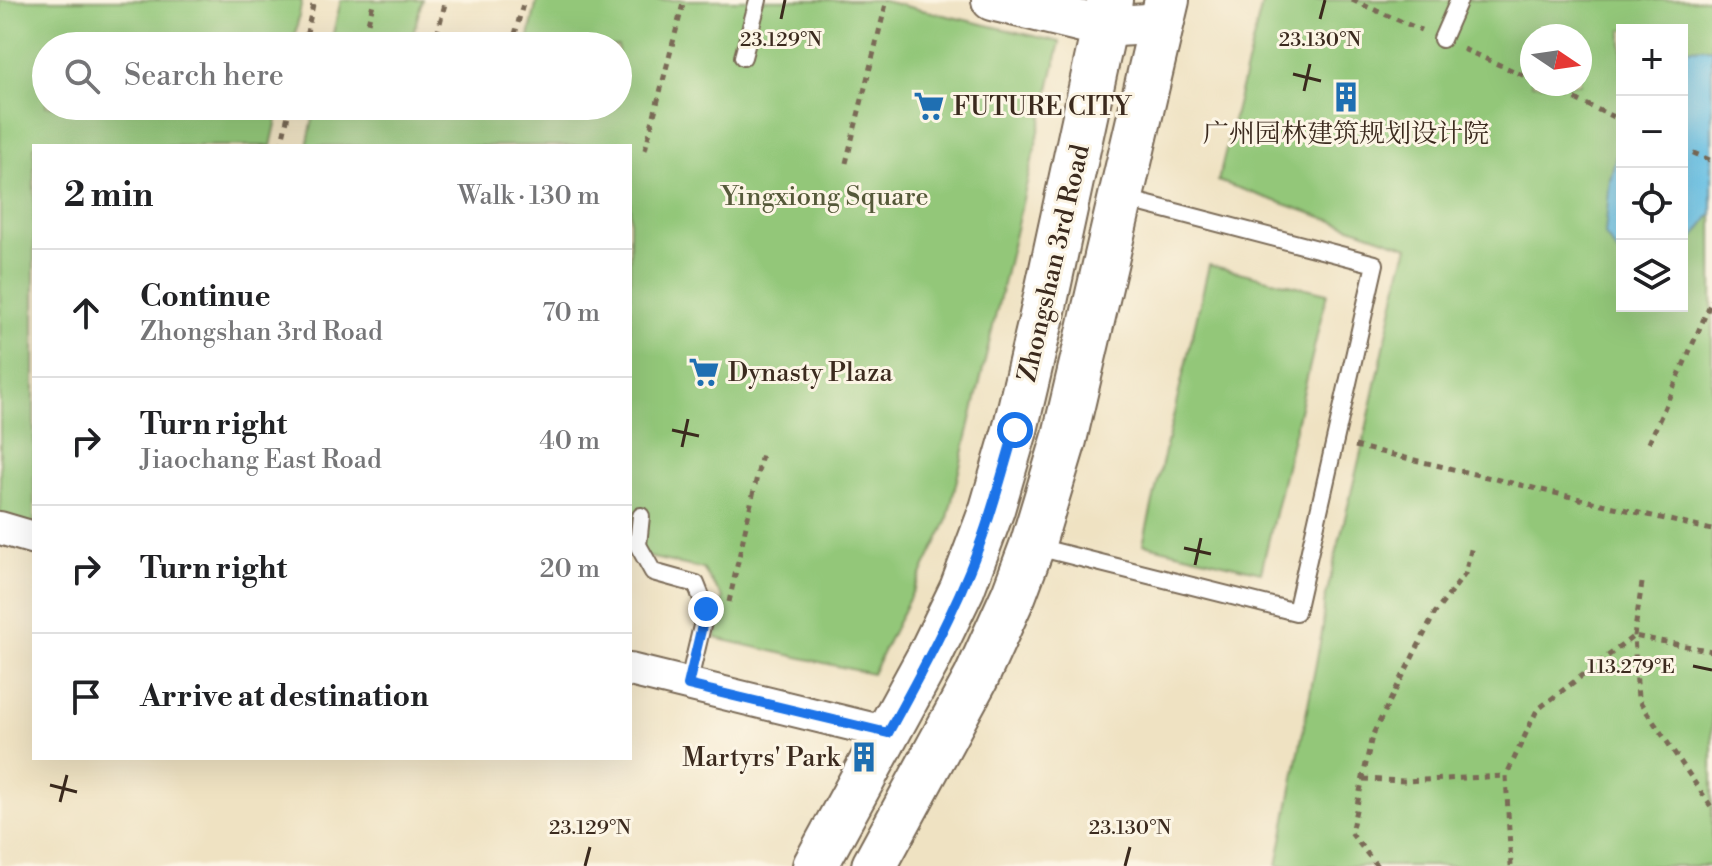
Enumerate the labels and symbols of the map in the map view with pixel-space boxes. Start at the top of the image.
north arrow [1520,24,1592,96]
text: 23.129°N [740,28,822,53]
text: 23.130°N [1279,28,1361,53]
building icon: 广州园林建筑规划设计院 [1329,80,1363,114]
supermarket icon: FUTURE CITY [912,89,946,123]
place label: FUTURE CITY [953,91,1133,123]
place label: 广州园林建筑规划设计院 [1203,118,1489,150]
street label: Zhongshan 3rd Road [1011,141,1097,385]
park label: Yingxiong Square [719,181,929,213]
supermarket icon: Dynasty Plaza [687,355,721,389]
place label: Dynasty Plaza [728,357,893,389]
route start [997,412,1033,448]
route end [688,591,724,627]
text: 113.279°E [1587,655,1675,680]
building icon: Martyrs' Park [847,740,881,774]
place label: Martyrs' Park [682,742,841,774]
text: 23.129°N [549,816,631,841]
text: 23.130°N [1089,816,1171,841]

